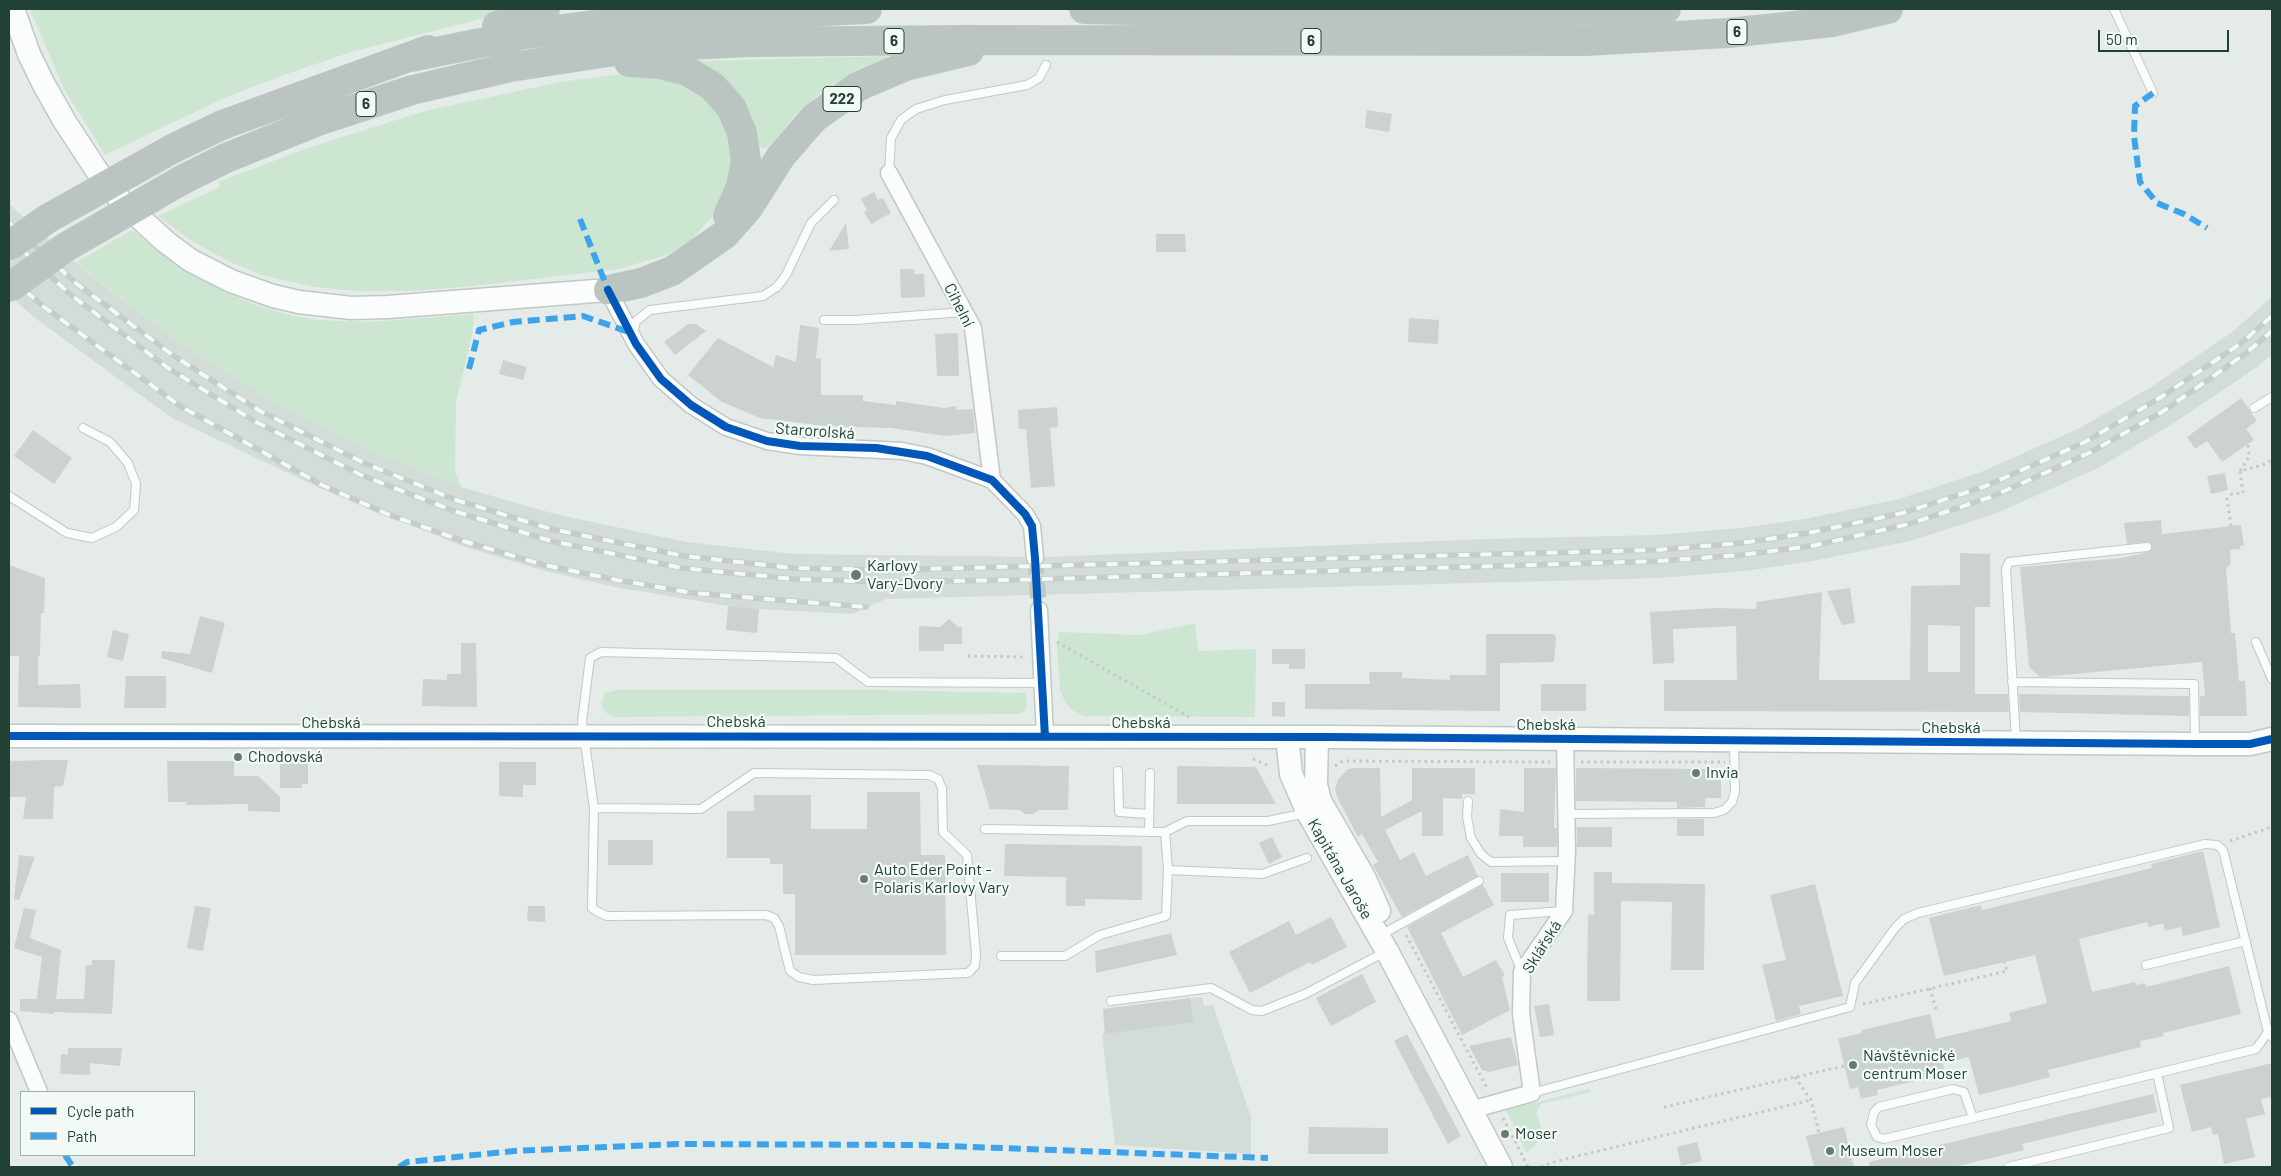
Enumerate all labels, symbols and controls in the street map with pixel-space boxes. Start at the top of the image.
road number: 6 [1727,20,1747,44]
scale bar [2101,20,2232,52]
road number: 6 [884,28,904,54]
road number: 6 [1301,28,1321,54]
text: 50 m [2106,30,2138,48]
road number: 222 [823,86,861,112]
road number: 6 [356,92,376,116]
street label: Cihelní [940,280,978,330]
street label: Starorolská [775,419,855,443]
place label: Karlovy Vary-Dvory [867,556,943,594]
marker: Karlovy Vary-Dvory [849,568,863,582]
street label: Chebská [706,712,766,732]
street label: Chebská [301,713,361,733]
street label: Chebská [1111,713,1171,733]
street label: Chebská [1516,715,1576,735]
street label: Chebská [1921,718,1981,738]
place label: Chodovská [248,747,323,767]
marker: Chodovská [232,751,244,763]
place label: Invia [1706,763,1738,783]
marker: Invia [1690,767,1702,779]
street label: Kapitána Jaroše [1303,815,1377,923]
place label: Auto Eder Point - Polaris Karlovy Vary [874,860,1009,898]
marker: Auto Eder Point - Polaris Karlovy Vary [858,873,870,885]
street label: Sklářská [1518,917,1566,977]
place label: Návštěvnické centrum Moser [1863,1046,1967,1084]
marker: Návštěvnické centrum Moser [1847,1059,1859,1071]
legend [20,1091,195,1156]
text: Cycle path [67,1102,134,1120]
place label: Moser [1515,1124,1557,1144]
text: Path [67,1127,97,1145]
marker: Moser [1499,1128,1511,1140]
place label: Museum Moser [1840,1141,1943,1161]
marker: Museum Moser [1824,1145,1836,1157]

